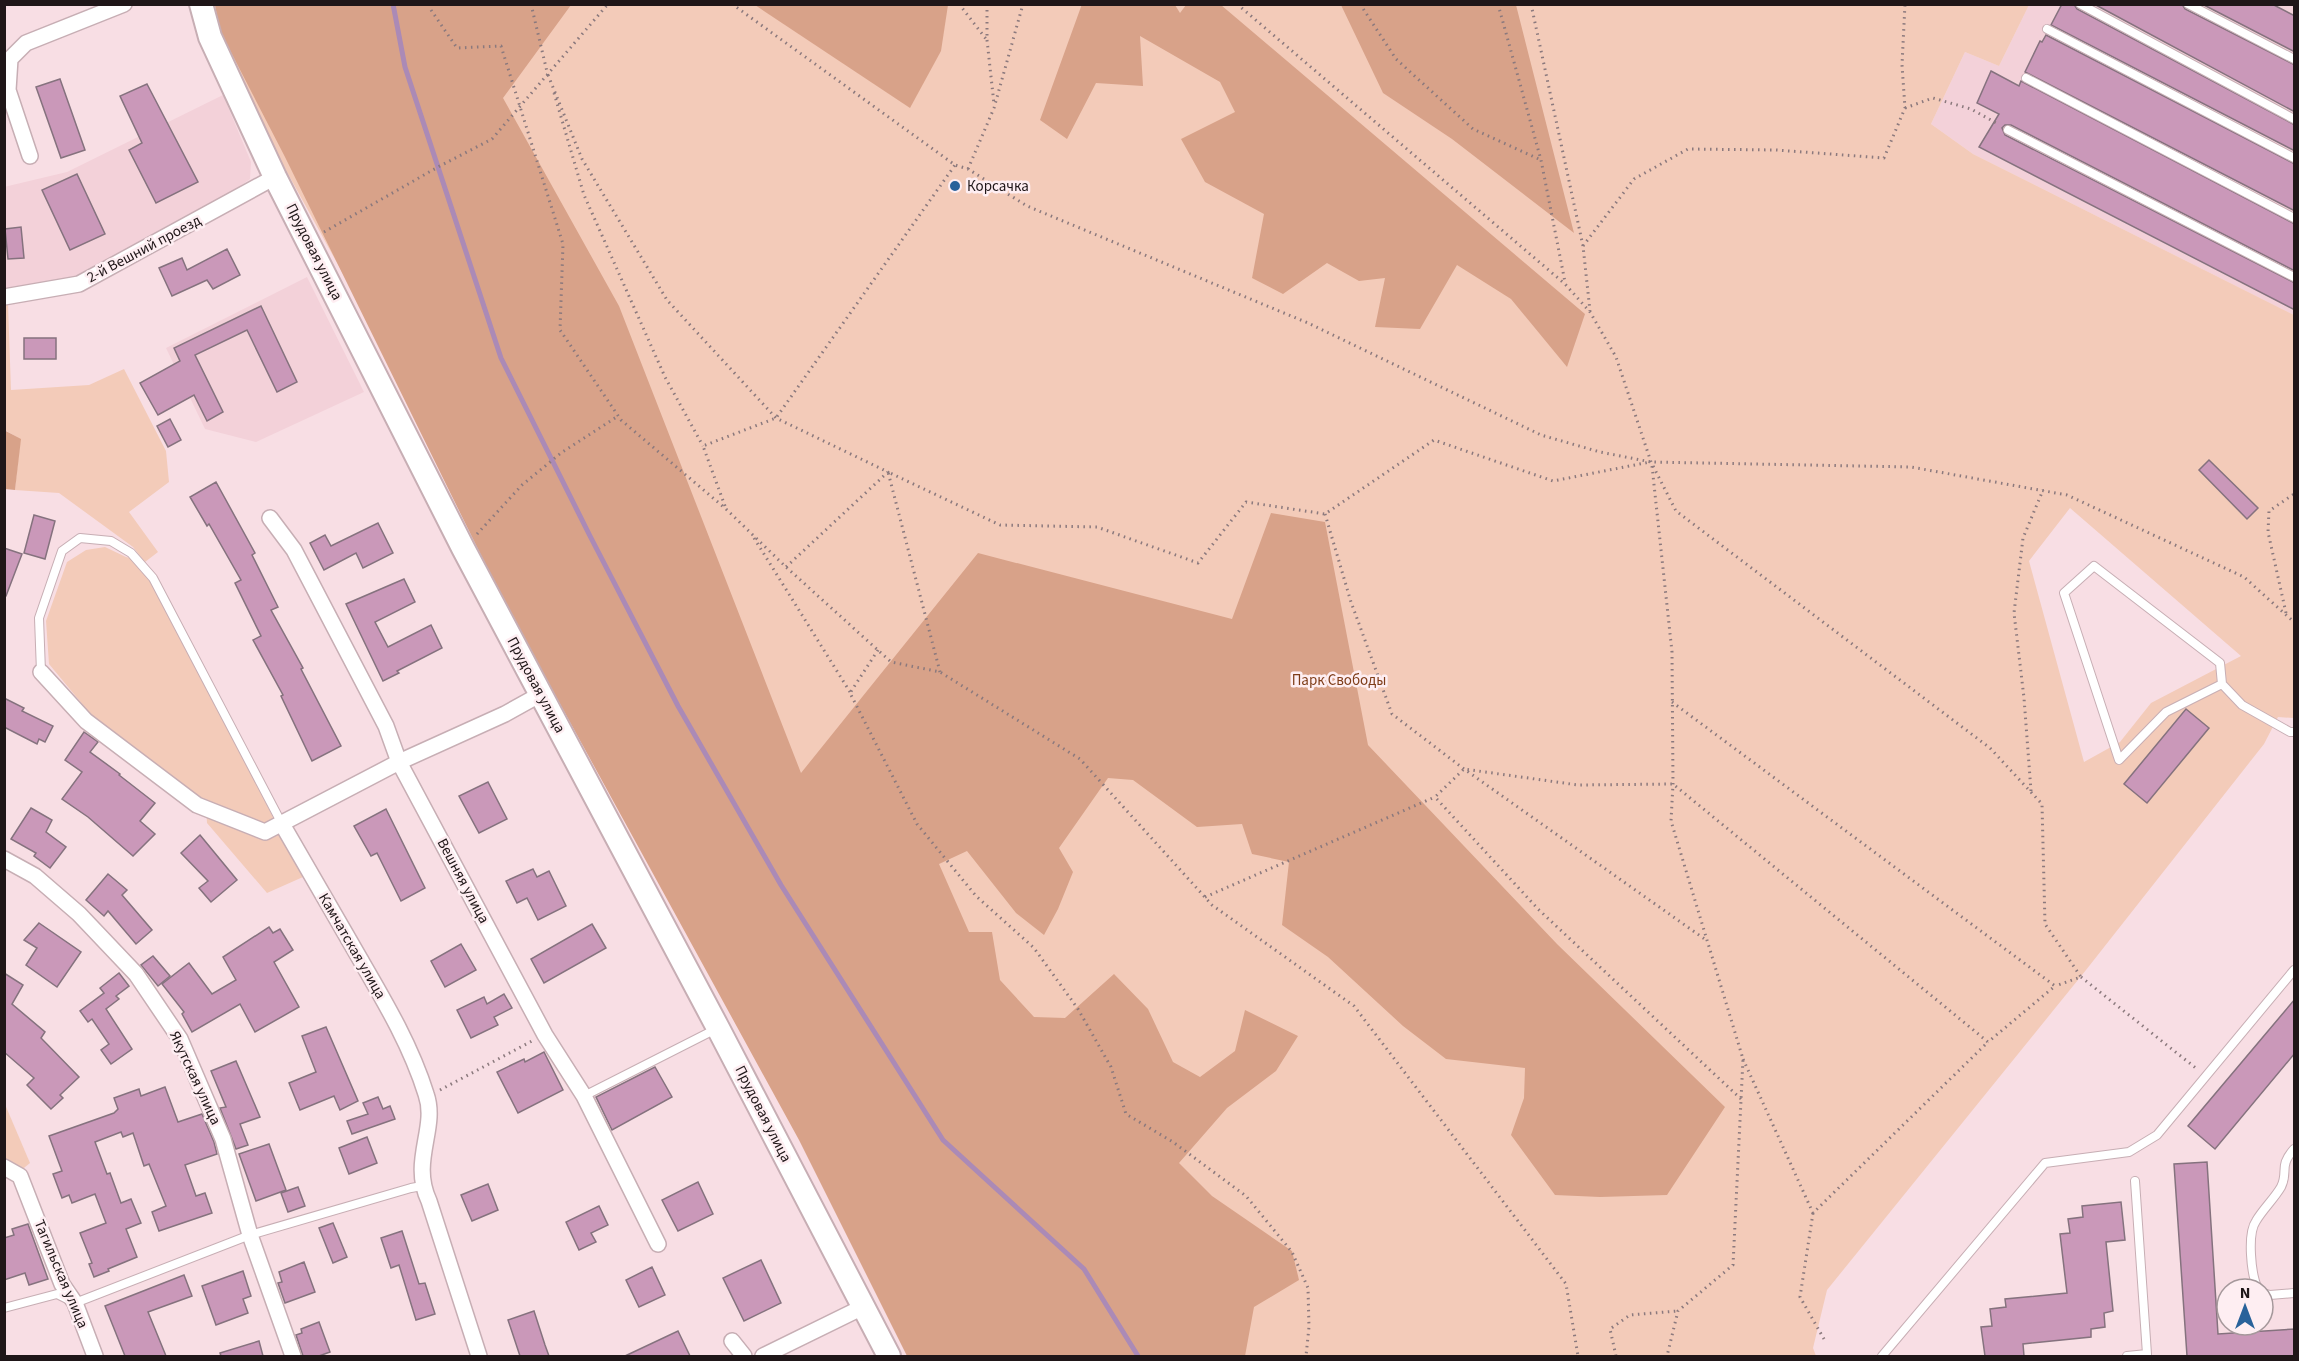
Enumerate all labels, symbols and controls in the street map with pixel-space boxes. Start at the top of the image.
place label: Корсачка [967,176,1029,197]
marker: Корсачка [948,179,962,193]
street label: Прудовая улица [281,200,347,304]
street label: 2-й Вешний проезд [83,210,205,288]
street label: Прудовая улица [502,633,570,737]
park label: Парк Свободы [1292,670,1386,691]
street label: Вешняя улица [432,835,494,927]
street label: Камчатская улица [313,889,391,1003]
street label: Якутская улица [164,1028,226,1128]
street label: Прудовая улица [730,1062,796,1166]
street label: Тагильская улица [29,1216,93,1332]
north arrow [2215,1277,2275,1337]
text: N [2240,1282,2250,1304]

